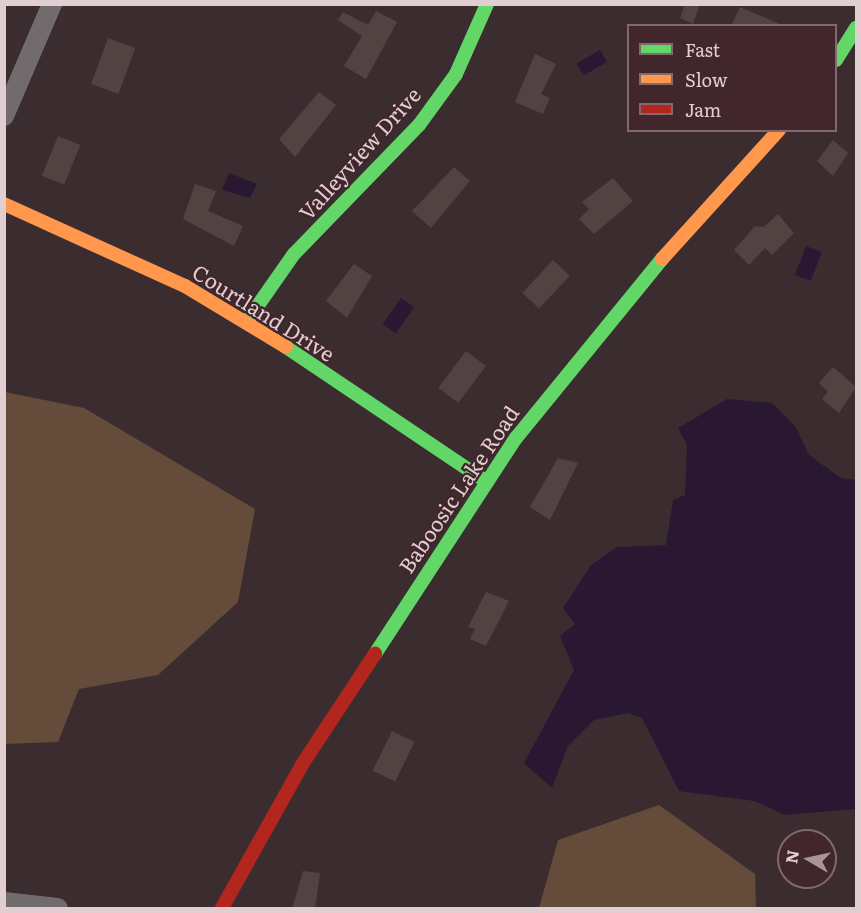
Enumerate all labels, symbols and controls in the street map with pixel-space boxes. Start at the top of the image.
legend [627,24,837,132]
text: Fast [685,36,720,63]
text: Slow [685,66,727,93]
street label: Valleyview Drive [293,82,425,224]
text: Jam [685,96,721,123]
street label: Courtland Drive [188,258,340,366]
street label: Baboosic Lake Road [393,401,523,577]
north arrow [777,829,837,889]
text: N [778,848,804,865]

